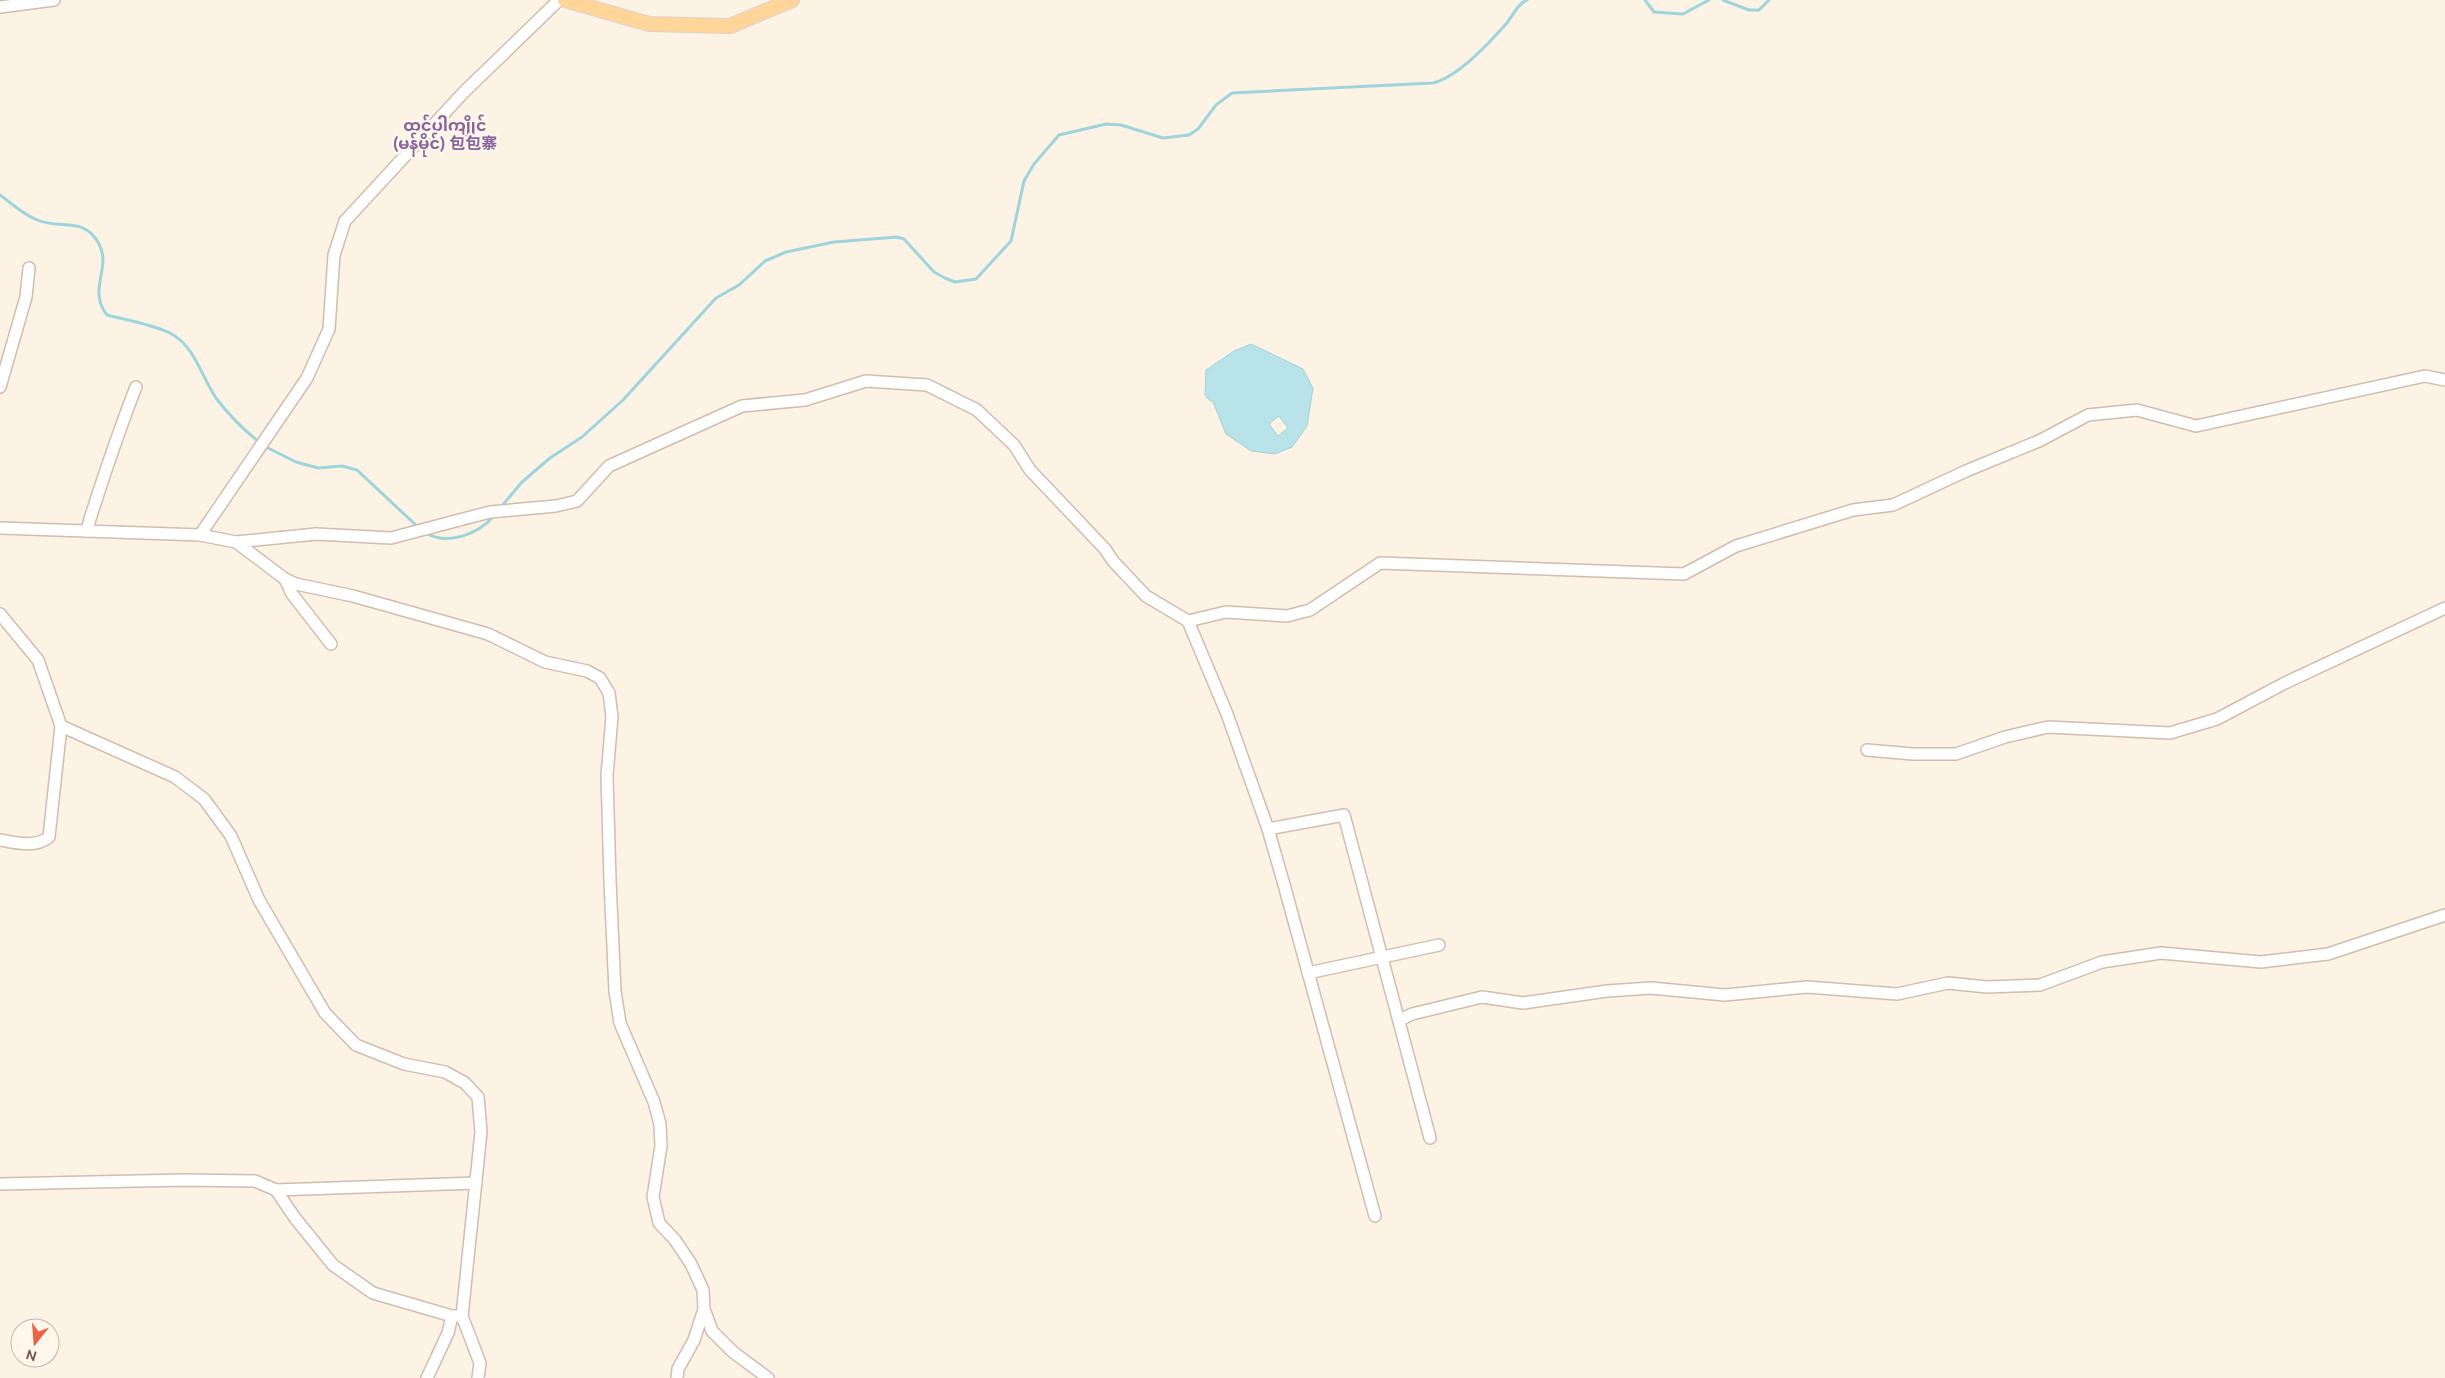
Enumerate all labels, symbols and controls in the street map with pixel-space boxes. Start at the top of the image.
district label: ထင်ပါကျိုင် (မန်မိုင်) 包包寨 [393,114,497,157]
north arrow [10,1318,60,1368]
text: N [24,1346,39,1365]

